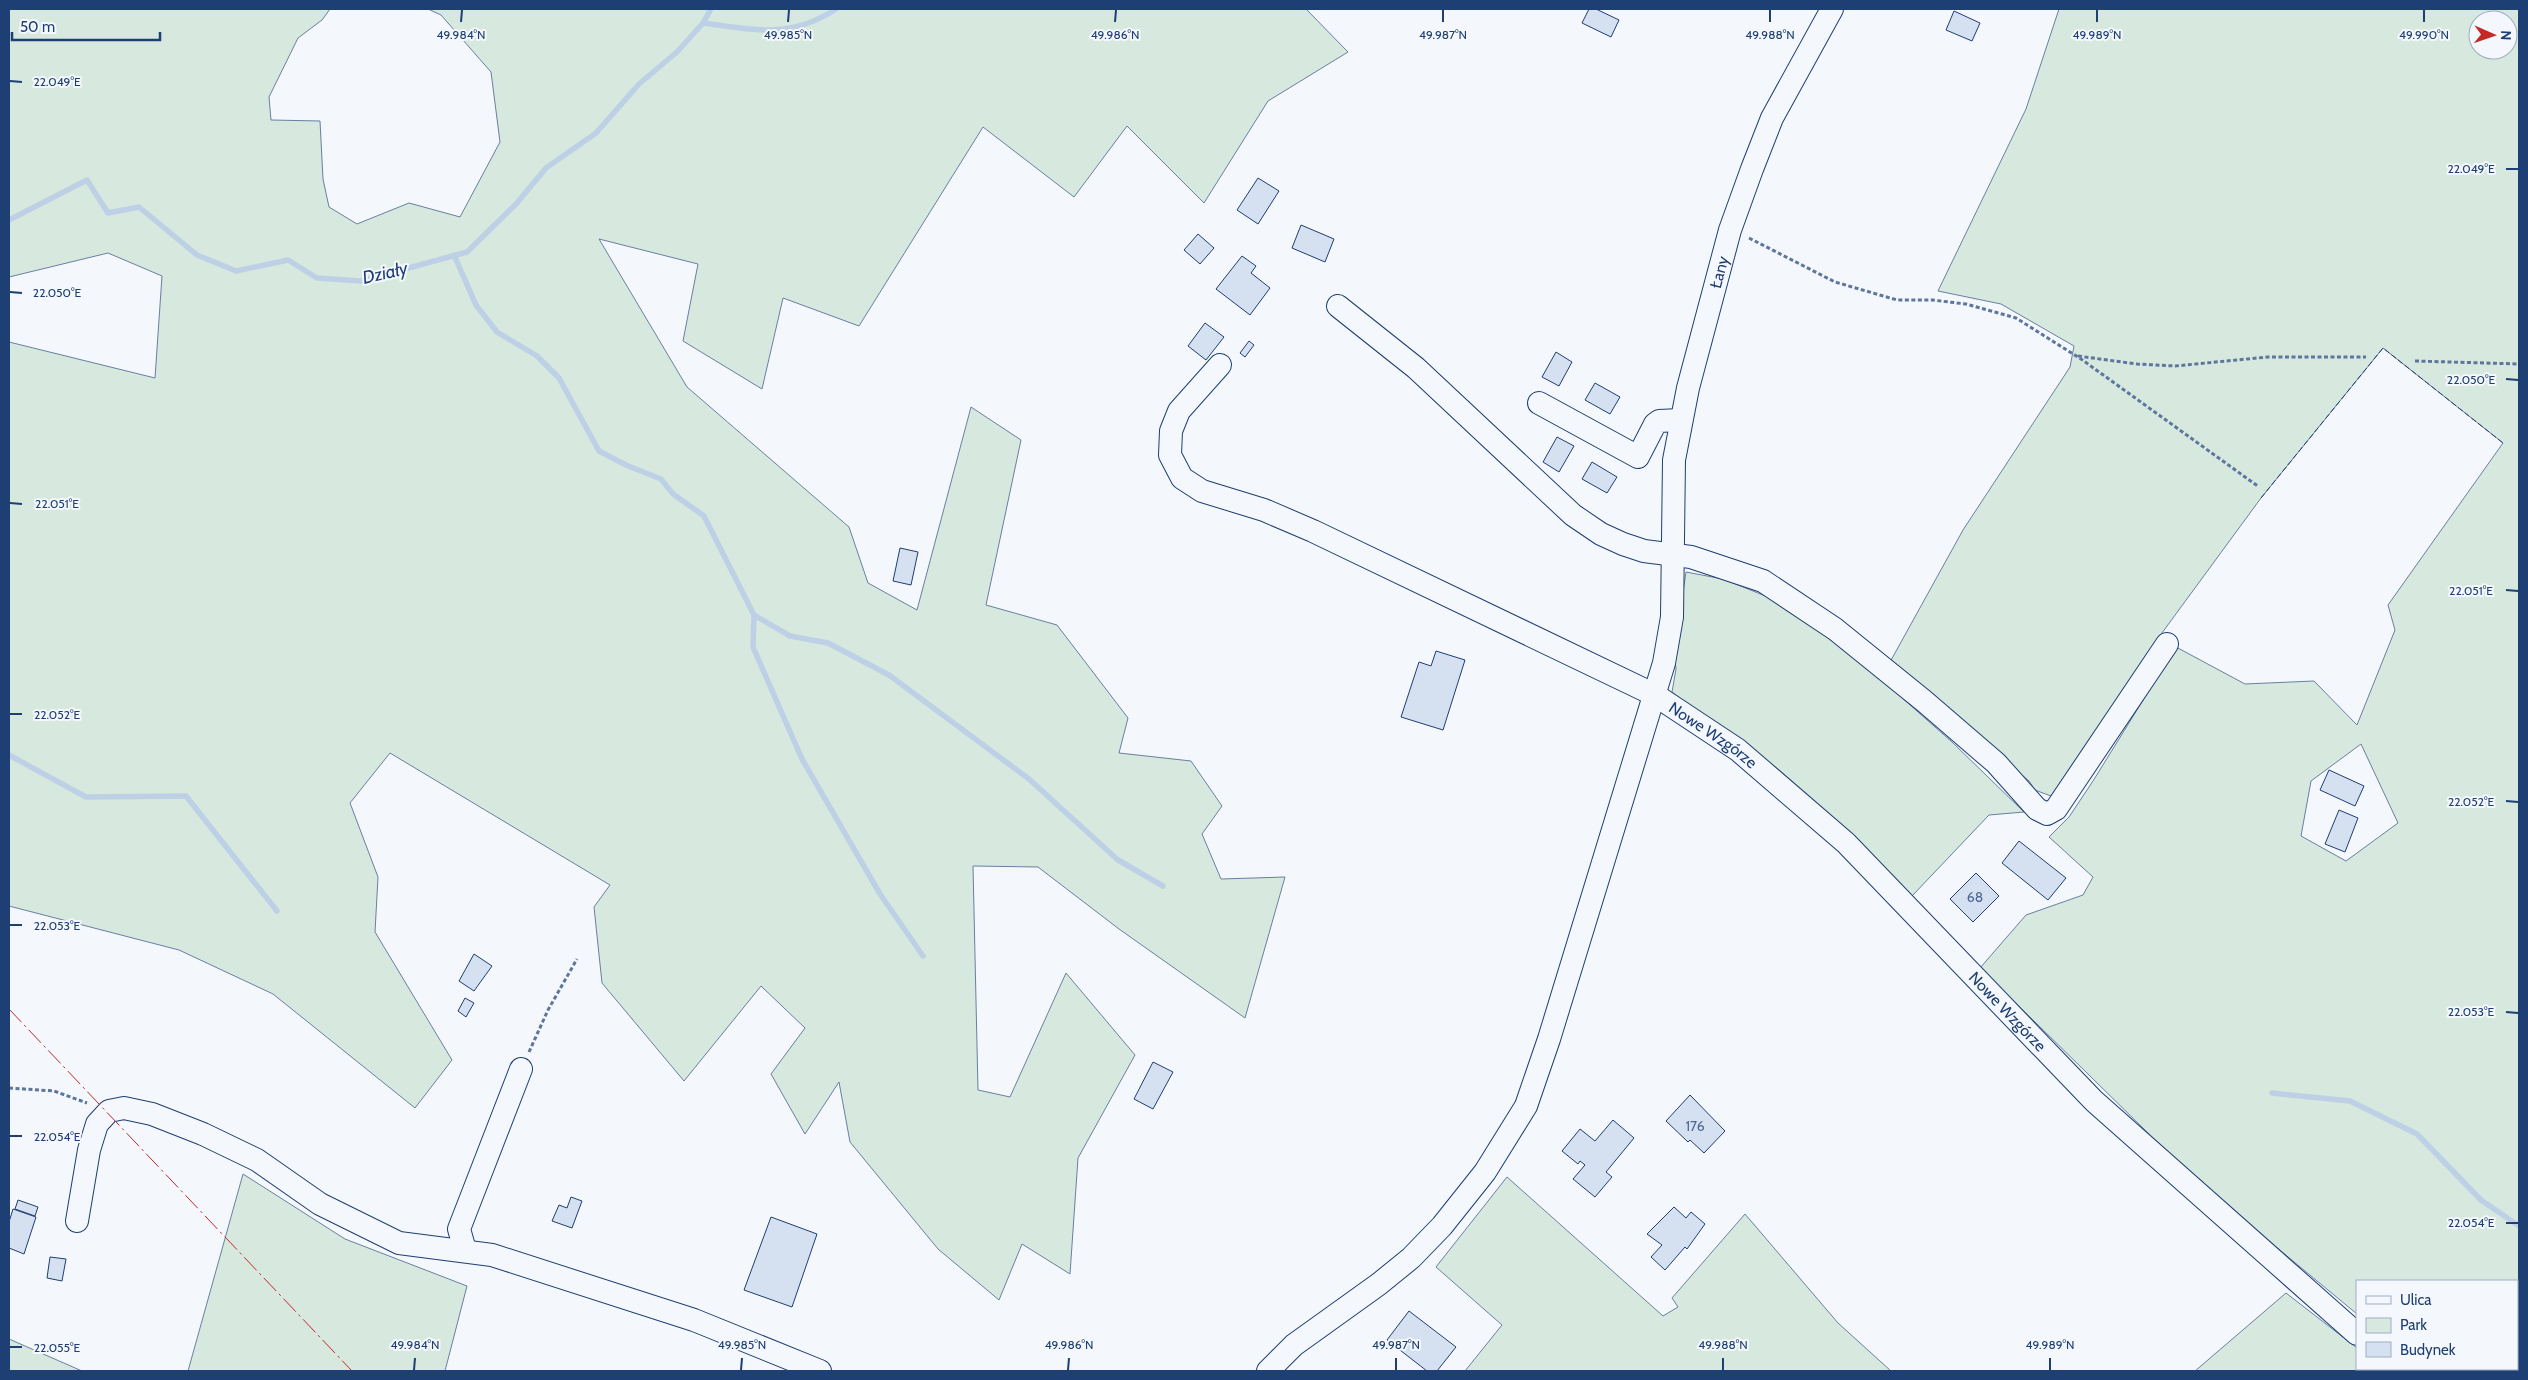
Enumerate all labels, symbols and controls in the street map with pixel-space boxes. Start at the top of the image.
scale bar [12,10,160,42]
north arrow [2468,10,2518,60]
text: 50 m [20,18,55,36]
text: 49.984°N [437,27,485,42]
text: 49.985°N [764,27,812,42]
text: 49.986°N [1091,27,1139,42]
text: 49.987°N [1419,27,1467,42]
text: 49.988°N [1745,27,1795,42]
text: 49.989°N [2073,27,2121,42]
text: 49.990°N [2399,27,2449,42]
text: N [2497,30,2515,41]
text: 22.049°E [33,74,81,89]
text: 22.049°E [2447,161,2495,176]
street label: Łany [1705,254,1732,290]
water label: Działy [360,257,410,289]
text: 22.050°E [33,285,81,300]
text: 22.050°E [2447,372,2495,387]
text: 22.051°E [35,496,79,511]
text: 22.051°E [2449,583,2493,598]
street label: Nowe Wzgórze [1666,698,1761,772]
text: 22.052°E [34,707,80,722]
text: 22.052°E [2448,794,2494,809]
house number: 68 [1967,888,1983,906]
text: 22.053°E [34,918,81,933]
street label: Nowe Wzgórze [1965,968,2050,1055]
text: 22.053°E [2448,1004,2495,1019]
house number: 176 [1685,1117,1705,1135]
text: 22.054°E [34,1129,81,1144]
text: 22.054°E [2448,1215,2495,1230]
legend [2356,1280,2518,1370]
text: Ulica [2400,1291,2432,1309]
text: Park [2400,1316,2427,1334]
text: 49.984°N [391,1337,439,1352]
text: 49.985°N [718,1337,766,1352]
text: 49.986°N [1045,1337,1093,1352]
text: 49.987°N [1372,1337,1420,1352]
text: 49.988°N [1698,1337,1748,1352]
text: 49.989°N [2026,1337,2074,1352]
text: 22.055°E [34,1340,81,1355]
text: Budynek [2400,1341,2456,1359]

